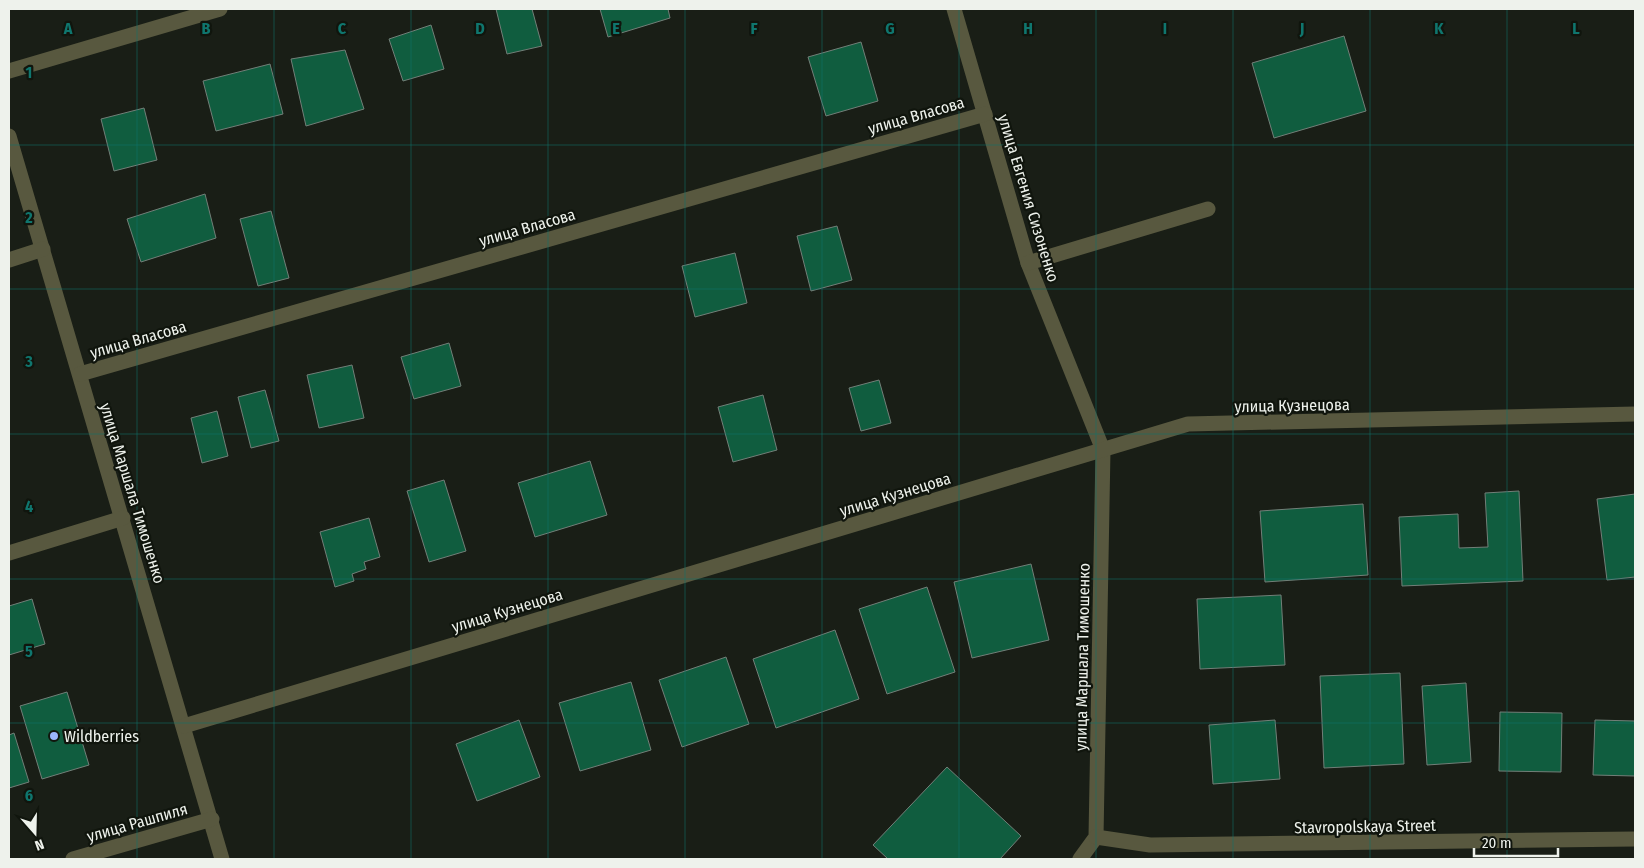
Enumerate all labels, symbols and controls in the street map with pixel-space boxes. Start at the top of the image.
text: A [63,19,73,38]
text: B [202,19,211,38]
text: C [338,19,347,38]
text: D [475,19,485,38]
text: E [612,19,620,38]
text: F [750,19,758,38]
text: G [885,19,895,38]
text: H [1023,19,1033,38]
text: I [1163,19,1167,38]
text: J [1299,19,1304,38]
text: K [1434,19,1444,38]
text: L [1572,19,1580,38]
text: 1 [26,63,32,82]
street label: улица Власова [866,93,967,138]
street label: улица Евгения Сизоненко [994,112,1063,284]
street label: улица Власова [477,205,578,250]
text: 2 [24,208,33,227]
street label: улица Власова [88,317,189,362]
text: 3 [24,352,33,371]
street label: улица Кузнецова [1234,395,1350,416]
street label: улица Маршала Тимошенко [96,400,169,586]
street label: улица Кузнецова [837,468,953,520]
text: 4 [25,497,33,516]
street label: улица Маршала Тимошенко [1071,563,1094,751]
street label: улица Кузнецова [449,584,565,636]
text: 5 [25,642,33,661]
place label: Wildberries [64,727,139,746]
marker: Wildberries [48,730,60,742]
text: 6 [25,786,33,805]
street label: улица Рашпиля [85,799,190,846]
north arrow [10,808,60,858]
street label: Stavropolskaya Street [1294,816,1437,837]
scale bar [1474,826,1558,858]
text: 20 m [1482,834,1512,852]
text: N [32,835,46,854]

